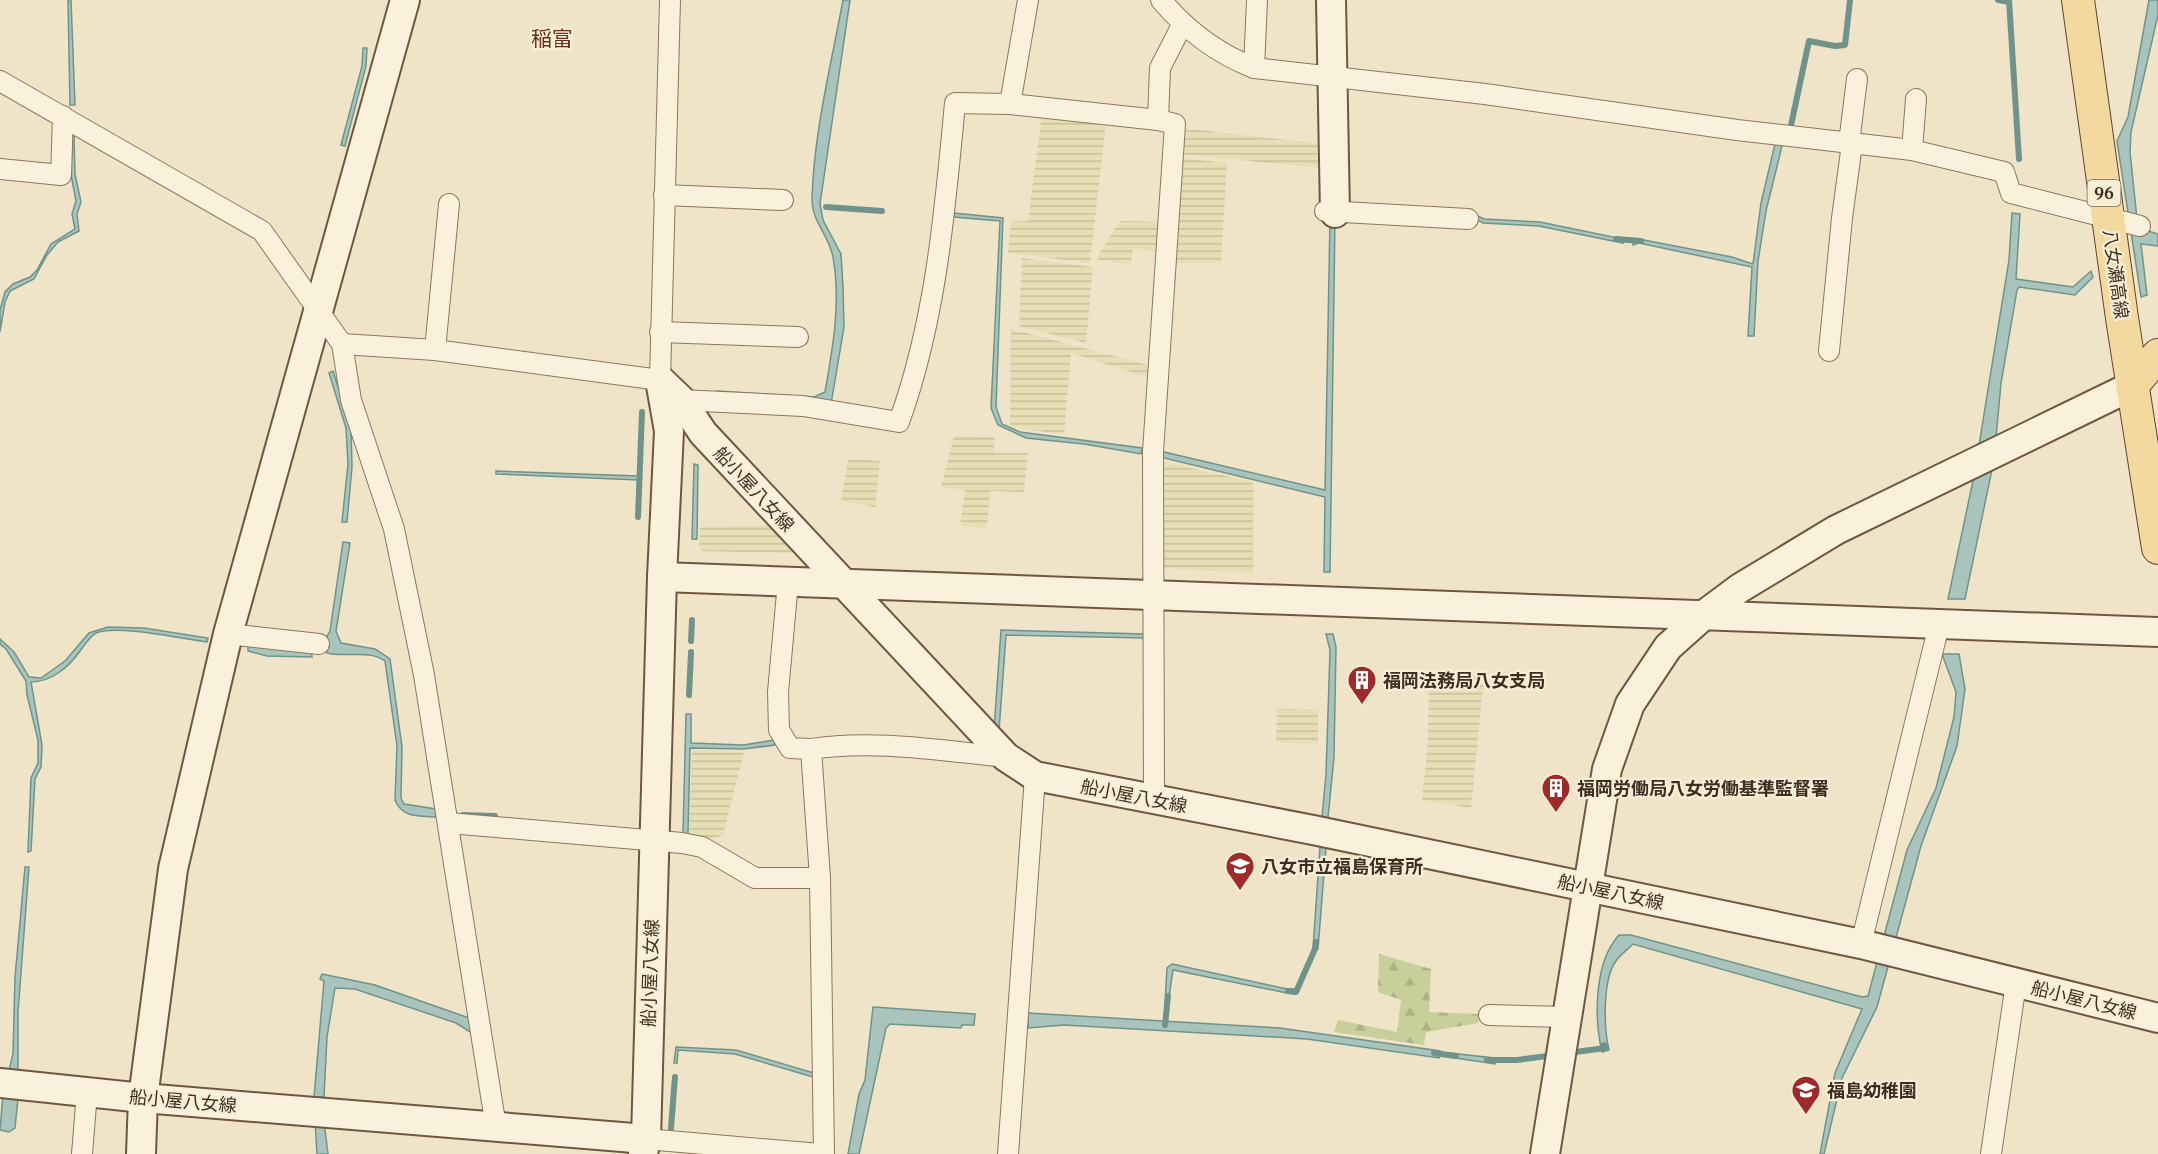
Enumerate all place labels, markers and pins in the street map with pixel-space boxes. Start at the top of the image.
building icon: 福岡法務局八女支局 [1346,664,1378,706]
place label: 福岡法務局八女支局 [1383,669,1545,692]
building icon: 福岡労働局八女労働基準監督署 [1540,772,1572,814]
place label: 福岡労働局八女労働基準監督署 [1577,777,1829,800]
school or university icon: 八女市立福島保育所 [1224,850,1256,892]
place label: 八女市立福島保育所 [1261,855,1423,878]
school or university icon: 福島幼稚園 [1790,1074,1822,1116]
place label: 福島幼稚園 [1827,1079,1917,1102]

